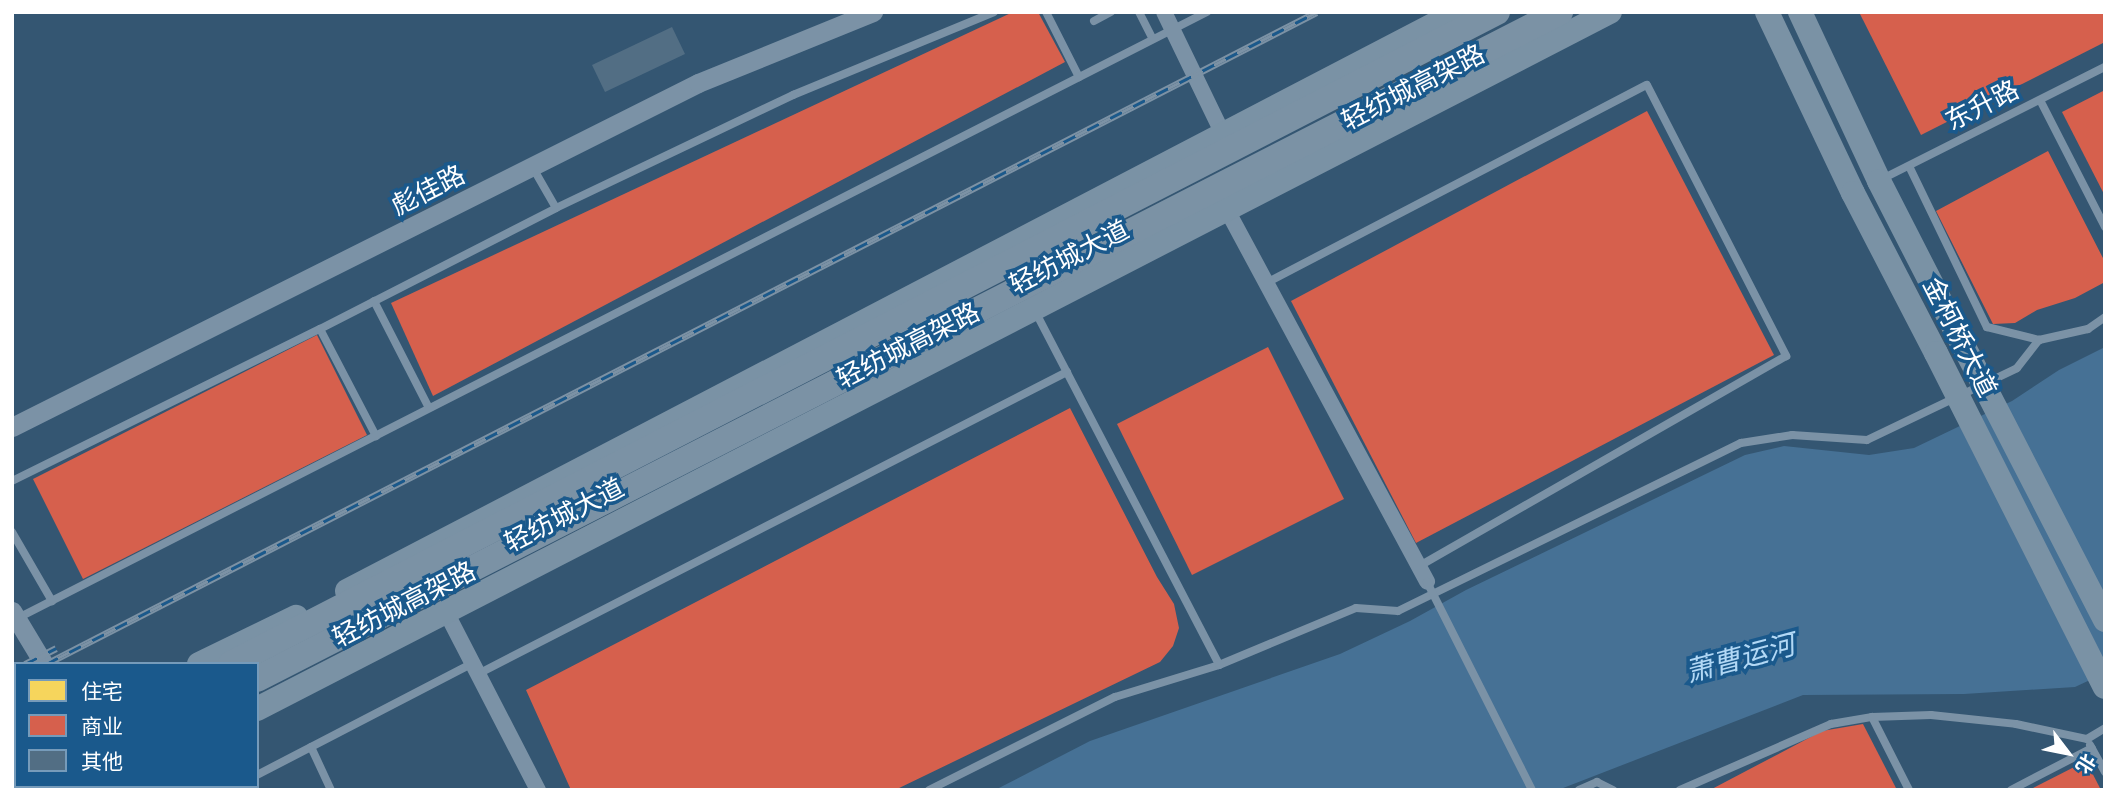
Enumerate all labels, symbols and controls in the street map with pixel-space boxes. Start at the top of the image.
street label: 轻纺城高架路 [1336,38,1490,136]
street label: 东升路 [1940,73,2024,137]
street label: 彪佳路 [386,158,470,222]
street label: 轻纺城大道 [1004,214,1134,300]
street label: 金柯桥大道 [1917,272,2003,402]
street label: 轻纺城高架路 [831,296,985,394]
street label: 轻纺城大道 [499,472,629,558]
street label: 轻纺城高架路 [327,555,481,653]
water label: 萧曹运河 [1682,627,1798,689]
legend [14,662,259,788]
text: 住宅 [81,675,123,707]
text: 商业 [81,710,123,742]
north arrow [2033,718,2103,788]
text: 其他 [81,745,123,777]
text: 北 [2069,749,2104,780]

